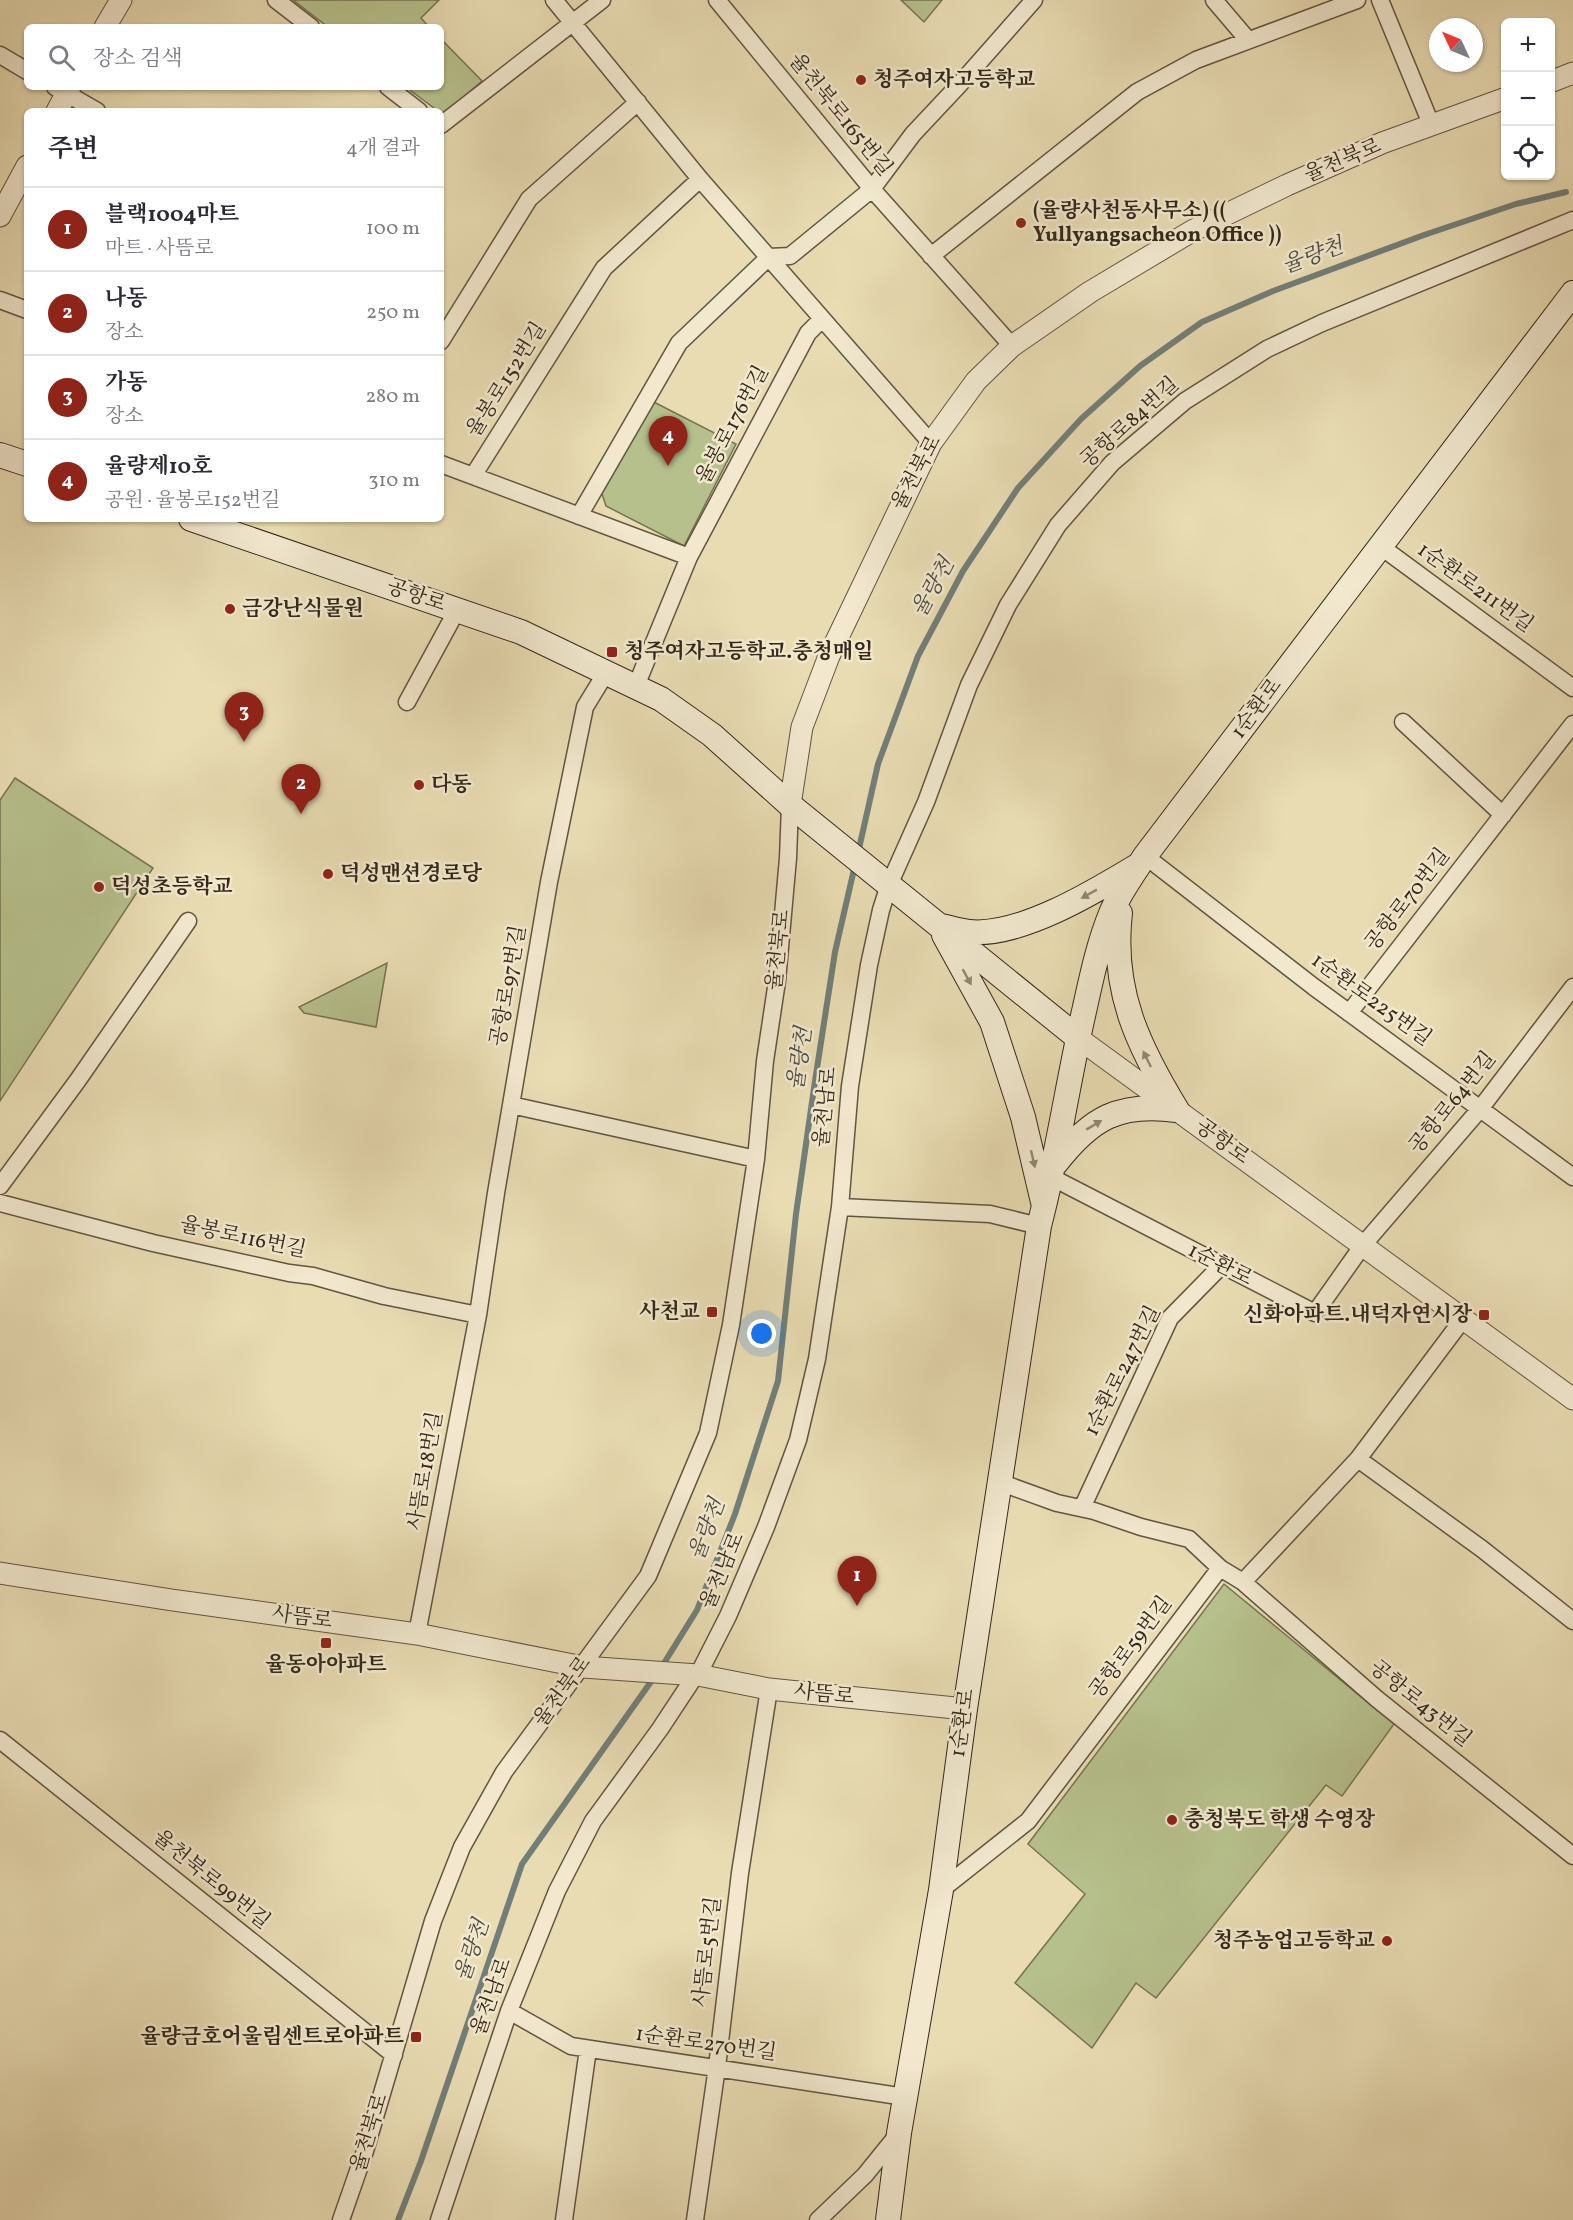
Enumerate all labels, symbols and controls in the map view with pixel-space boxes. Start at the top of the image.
north arrow [1429,18,1483,72]
map controls [1501,18,1555,180]
button: + [1501,18,1555,72]
search box [24,24,444,90]
icon: search [45,41,78,74]
text: 장소 검색 [93,44,182,75]
street label: 율천북로165번길 [781,47,899,183]
place label: 청주여자고등학교 [873,66,1035,95]
button: − [1501,72,1555,126]
marker: 청주여자고등학교 [854,73,868,87]
button: locate [1501,126,1555,180]
text: 주변 [48,132,98,168]
street label: 율천북로 [1300,132,1386,190]
text: 4개 결과 [346,135,420,163]
place label: (율량사천동사무소) (( Yullyangsacheon Office )) [1033,197,1282,250]
text: 블랙1004마트 [105,200,239,231]
text: 1 [63,215,72,243]
text: 100 m [366,215,420,243]
marker: (율량사천동사무소) (( Yullyangsacheon Office )) [1014,216,1028,230]
water label: 율량천 [1278,231,1350,282]
text: 마트 · 사뜸로 [105,235,214,263]
text: 나동 [105,284,148,315]
text: 2 [62,299,73,327]
text: 250 m [366,299,420,327]
street label: 율봉로152번길 [460,317,554,443]
text: 장소 [105,319,144,347]
street label: 율봉로176번길 [690,361,776,489]
text: 가동 [105,368,148,399]
street label: 공항로84번길 [1074,371,1186,475]
text: 3 [62,383,73,411]
text: 280 m [365,383,420,411]
text: 장소 [105,403,144,431]
pin: 4 [648,416,688,466]
street label: 율천북로 [885,430,949,516]
text: 율량제10호 [105,452,212,483]
text: 4 [61,467,74,495]
text: 310 m [368,467,420,495]
text: 공원 · 율봉로152번길 [105,487,280,515]
street label: 1순환로211번길 [1411,536,1539,640]
water label: 율량천 [905,551,964,623]
street label: 공항로 [383,572,449,620]
place label: 금강난식물원 [242,595,364,624]
marker: 금강난식물원 [223,602,237,616]
place label: 청주여자고등학교.충청매일 [624,638,873,667]
marker: 청주여자고등학교.충청매일 [605,645,619,659]
street label: 1순환로 [1225,673,1289,745]
pin: 3 [224,692,264,742]
pin: 2 [282,764,320,814]
place label: 다동 [431,771,472,800]
marker: 다동 [412,778,426,792]
street label: 공항로70번길 [1359,842,1457,958]
place label: 덕성맨션경로당 [340,860,483,889]
marker: 덕성맨션경로당 [321,867,335,881]
place label: 덕성초등학교 [111,873,233,902]
marker: 덕성초등학교 [92,880,106,894]
one-way arrow [1081,889,1098,899]
street label: 율천북로 [760,908,798,992]
street label: 공항로97번길 [484,923,534,1049]
street label: 1순환로225번길 [1305,946,1437,1054]
one-way arrow [962,968,972,985]
water label: 율량천 [781,1024,821,1093]
street label: 공항로64번길 [1403,1046,1503,1160]
one-way arrow [1143,1051,1152,1068]
street label: 율천남로 [807,1065,845,1149]
street label: 공항로 [1189,1112,1255,1172]
one-way arrow [1086,1119,1102,1130]
one-way arrow [1029,1150,1038,1169]
street label: 율봉로116번길 [177,1210,309,1266]
street label: 1순환로 [1183,1236,1257,1294]
place label: 사천교 [639,1298,700,1327]
street label: 1순환로247번길 [1078,1301,1168,1441]
place label: 신화아파트.내덕자연시장 [1243,1301,1473,1330]
marker: 사천교 [705,1305,719,1319]
marker: 신화아파트.내덕자연시장 [1477,1308,1491,1322]
your location [747,1319,776,1348]
street label: 사뜸로18번길 [401,1409,451,1533]
water label: 율량천 [682,1493,735,1565]
street label: 율천남로 [694,1528,752,1614]
pin: 1 [838,1556,876,1606]
street label: 공항로59번길 [1083,1591,1179,1705]
street label: 사뜸로 [270,1599,334,1637]
marker: 율동아아파트 [319,1636,333,1650]
place label: 율동아아파트 [265,1651,387,1680]
street label: 율천북로 [527,1651,599,1733]
street label: 공항로43번길 [1363,1654,1477,1754]
street label: 사뜸로 [792,1677,856,1713]
street label: 1순환로 [944,1687,982,1759]
place label: 충청북도 학생 수영장 [1184,1806,1376,1835]
marker: 충청북도 학생 수영장 [1165,1813,1179,1827]
street label: 율천북로99번길 [146,1824,276,1936]
street label: 사뜸로5번길 [687,1895,729,2009]
water label: 율량천 [448,1914,499,1986]
place label: 청주농업고등학교 [1213,1927,1375,1956]
marker: 청주농업고등학교 [1380,1934,1394,1948]
street label: 율천남로 [464,1954,520,2040]
street label: 1순환로270번길 [634,2020,778,2068]
place label: 율량금호어울림센트로아파트 [140,2023,404,2052]
marker: 율량금호어울림센트로아파트 [409,2030,423,2044]
street label: 율천북로 [344,2090,396,2176]

